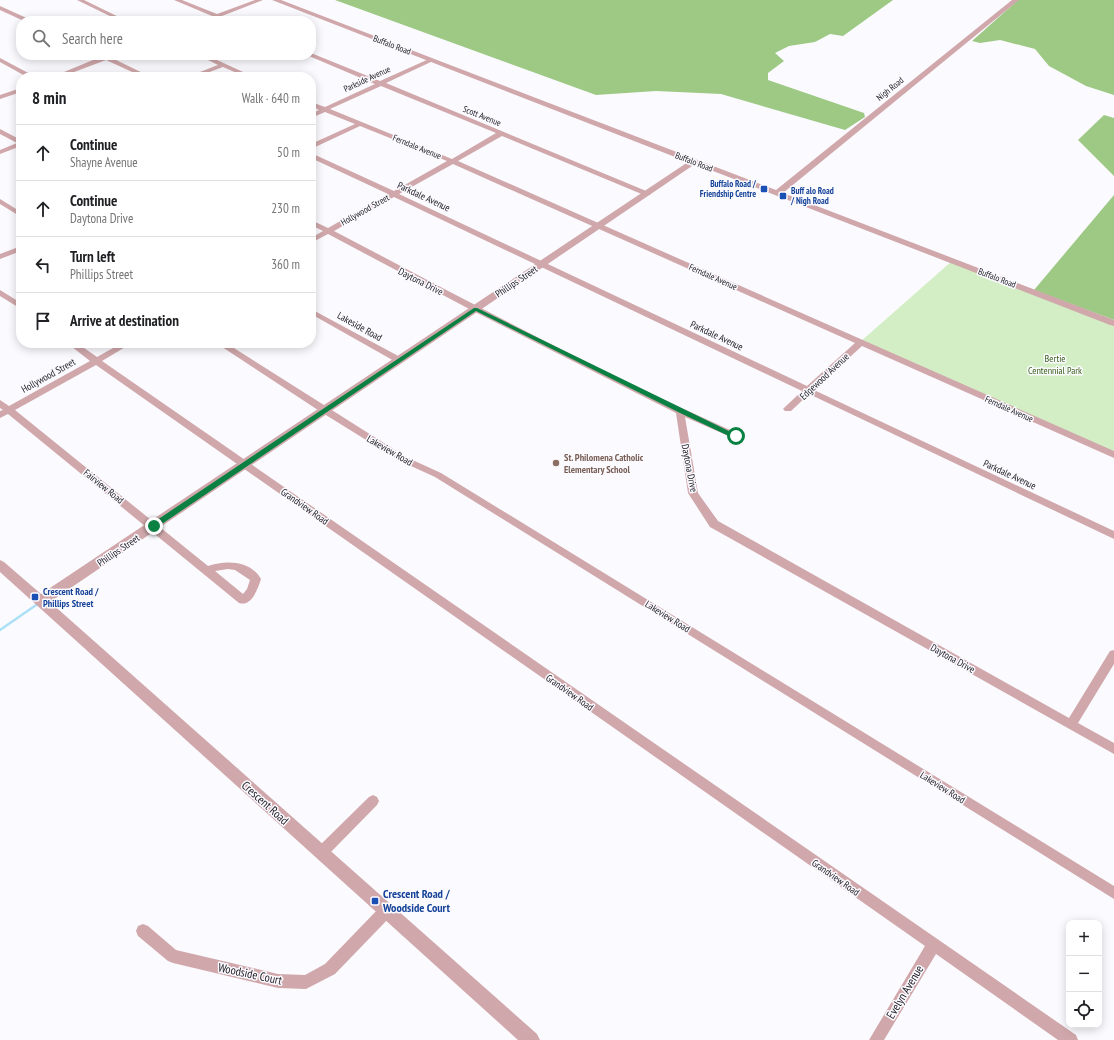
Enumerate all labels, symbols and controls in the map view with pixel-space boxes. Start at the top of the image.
search box [16,16,316,60]
icon: search [30,27,52,49]
text: Search here [62,29,123,48]
street label: Buffalo Road [372,32,413,57]
street label: Parkside Avenue [342,63,392,94]
street label: Nigh Road [874,74,906,103]
text: 8 min [32,87,66,109]
text: Walk · 640 m [242,90,300,107]
street label: Scott Avenue [462,103,503,128]
street label: Ferndale Avenue [391,132,443,161]
text: Continue [70,135,117,154]
icon: ahead [32,142,54,164]
text: 50 m [277,144,300,161]
street label: Buffalo Road [674,149,715,174]
text: Shayne Avenue [70,154,138,171]
place label: Buffalo Road / Friendship Centre [700,178,757,199]
street label: Parkdale Avenue [395,179,452,214]
marker: Buffalo Road / Friendship Centre [759,184,769,194]
place label: Buff alo Road / Nigh Road [790,185,834,206]
text: Continue [70,191,117,210]
street label: Hollywood Street [339,191,391,227]
marker: Buff alo Road / Nigh Road [778,191,788,201]
icon: ahead [32,198,54,220]
text: 230 m [271,200,300,217]
text: Daytona Drive [70,210,133,227]
text: Turn left [70,247,115,266]
icon: left [32,254,54,276]
text: 360 m [271,256,300,273]
street label: Ferndale Avenue [687,261,739,292]
street label: Phillips Street [493,262,540,300]
street label: Daytona Drive [396,265,445,298]
street label: Buffalo Road [977,265,1018,290]
text: Phillips Street [70,266,133,283]
street label: Lakeside Road [335,309,384,344]
icon: arrive [32,310,54,332]
text: Arrive at destination [70,311,179,330]
street label: Parkdale Avenue [688,318,745,353]
street label: Edgewood Avenue [797,350,852,403]
park label: Bertie Centennial Park [1028,352,1082,377]
street label: Hollywood Street [19,355,78,396]
street label: Ferndale Avenue [983,393,1035,424]
route start [727,427,745,445]
street label: Lakeview Road [365,432,415,469]
street label: Daytona Drive [678,443,701,493]
place label: St. Philomena Catholic Elementary School [564,451,644,476]
street label: Parkdale Avenue [981,457,1038,492]
marker: St. Philomena Catholic Elementary School [551,458,561,468]
street label: Fairview Road [81,466,126,507]
street label: Grandview Road [278,485,331,528]
route end [145,517,163,535]
street label: Phillips Street [95,531,142,569]
place label: Crescent Road / Phillips Street [43,585,99,610]
marker: Crescent Road / Phillips Street [30,592,40,602]
street label: Lakeview Road [643,597,693,635]
street label: Daytona Drive [928,641,977,676]
street label: Grandview Road [543,671,596,714]
street label: Lakeview Road [918,768,968,806]
street label: Crescent Road [239,778,292,828]
street label: Grandview Road [809,856,862,899]
place label: Crescent Road / Woodside Court [382,886,450,915]
marker: Crescent Road / Woodside Court [370,896,380,906]
map controls [1066,920,1102,1028]
button: + [1066,920,1102,956]
button: − [1066,956,1102,992]
street label: Woodside Court [217,959,284,988]
street label: Evelyn Avenue [883,962,926,1021]
button: locate [1066,992,1102,1028]

